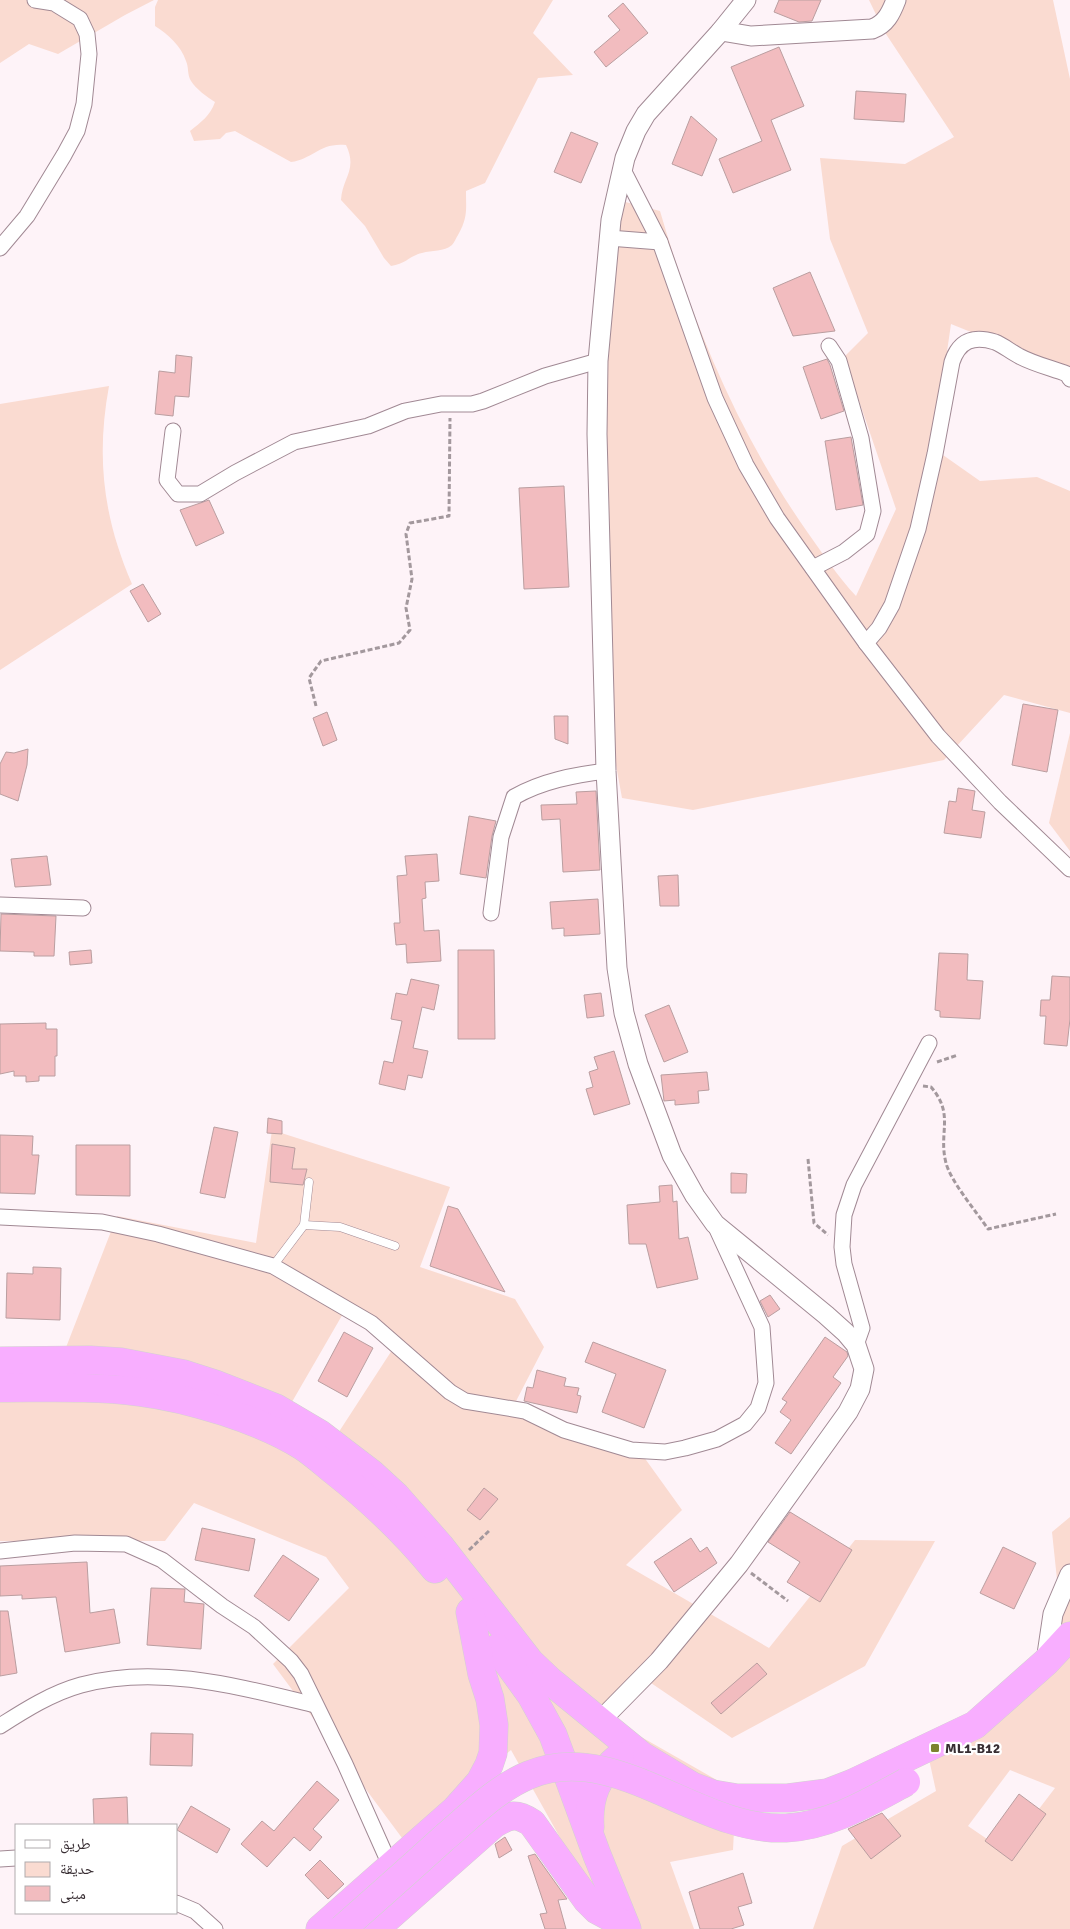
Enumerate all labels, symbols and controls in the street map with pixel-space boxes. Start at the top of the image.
place label: ML1-B12 [945,1740,1000,1757]
marker: ML1-B12 [929,1742,941,1754]
legend [15,1824,178,1914]
text: طريق [60,1835,91,1854]
text: حديقة [60,1860,95,1878]
text: مبنى [60,1885,86,1904]

